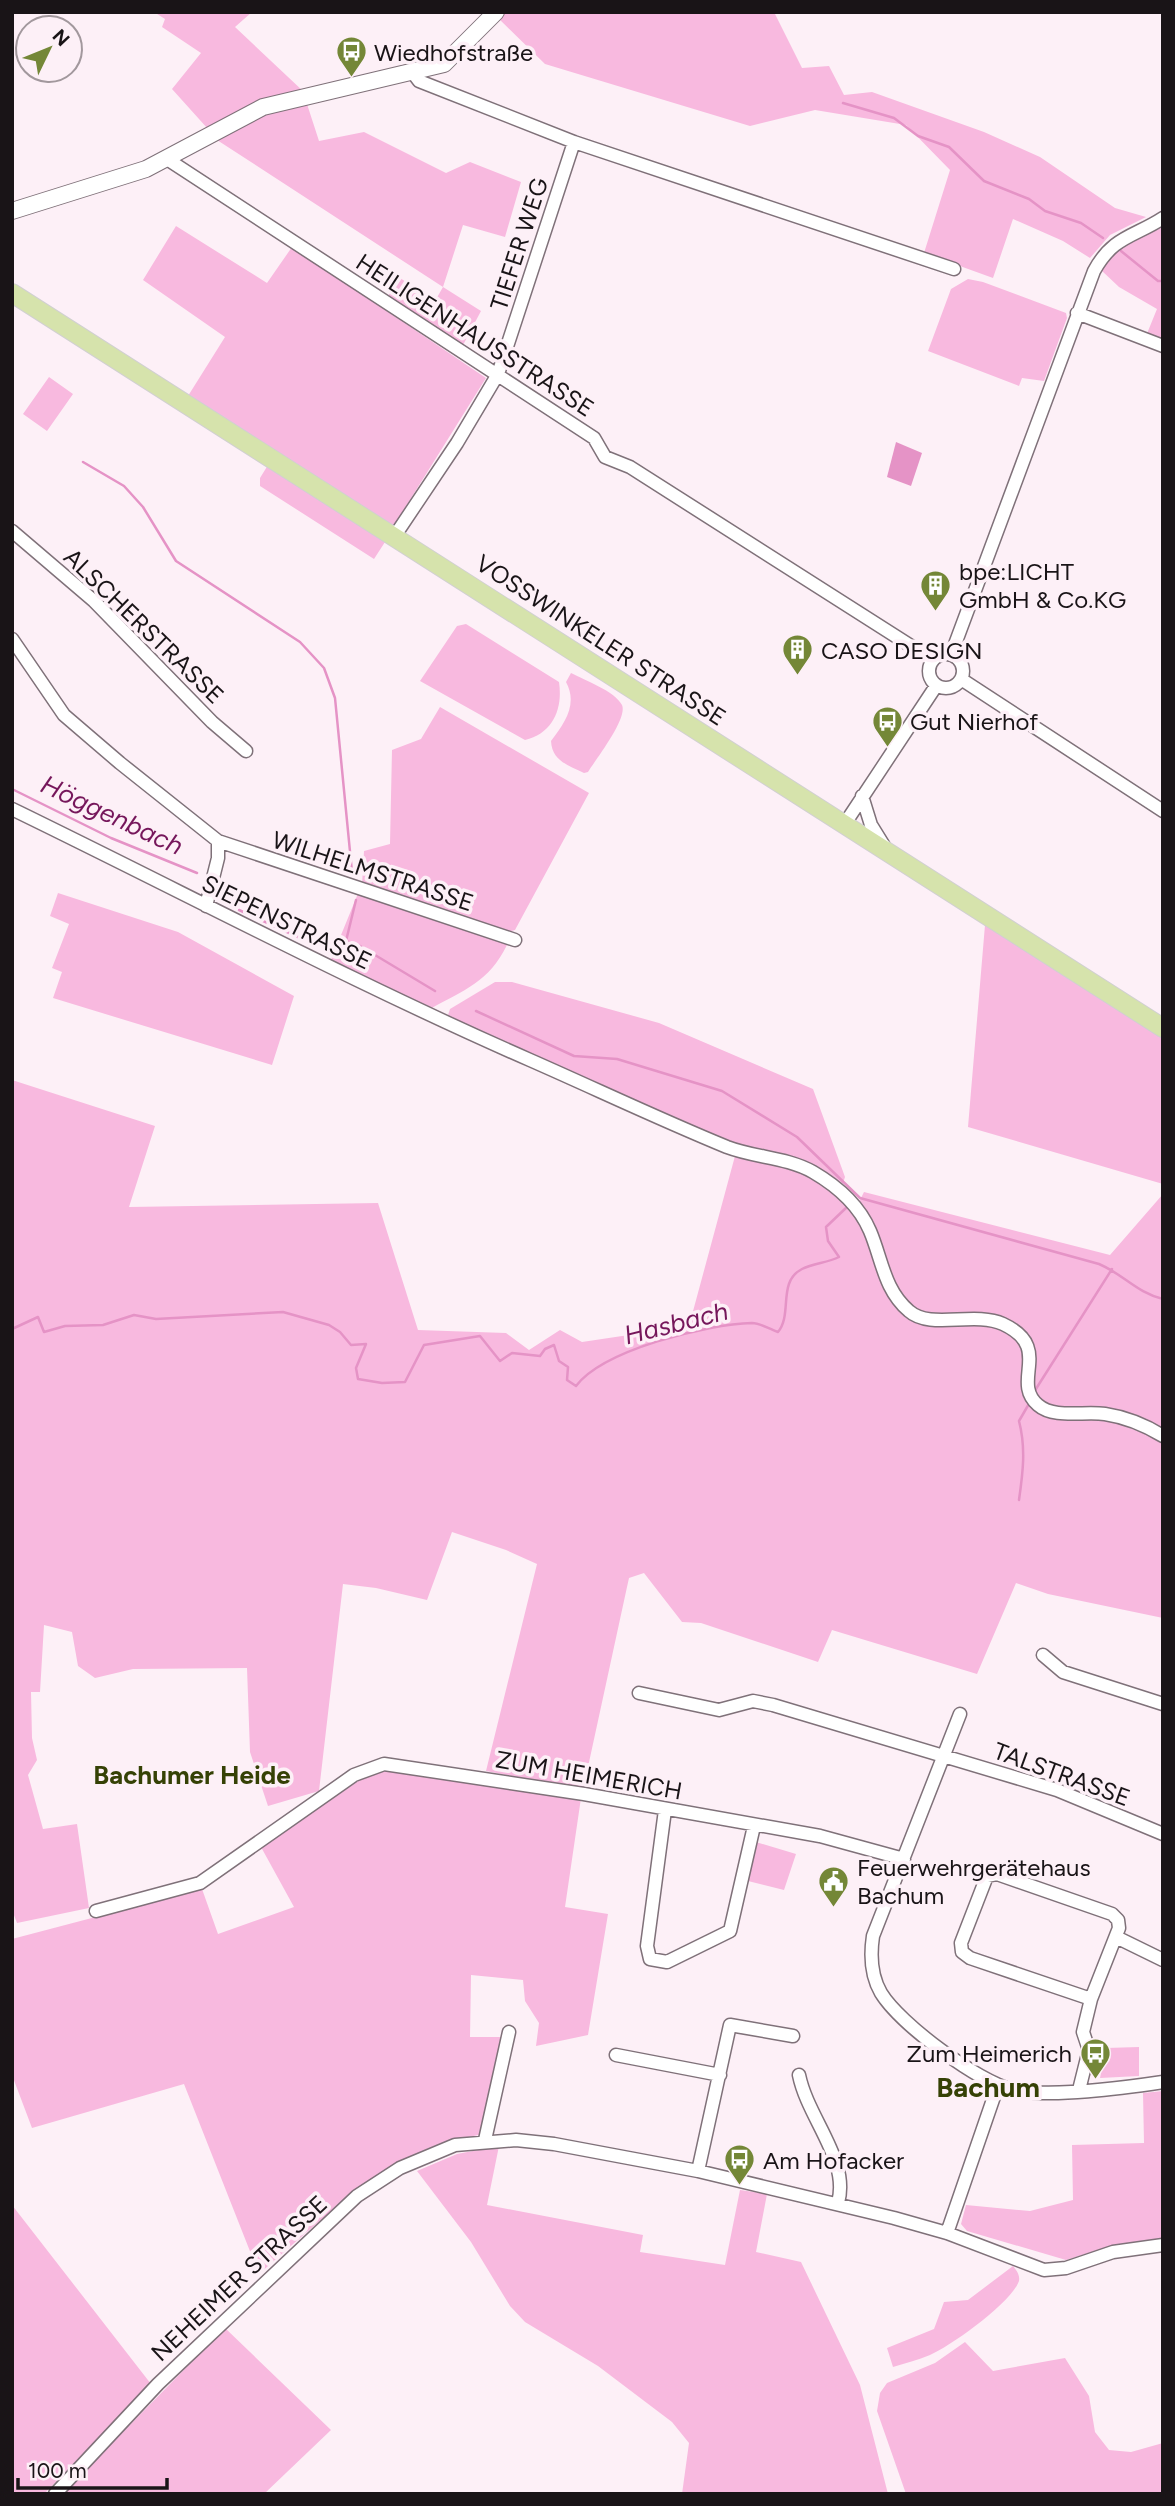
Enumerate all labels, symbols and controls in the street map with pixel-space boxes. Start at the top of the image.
north arrow [14,14,84,84]
text: N [48,25,74,51]
bus stop icon: Wiedhofstraße [334,35,368,79]
place label: Wiedhofstraße [374,38,533,67]
street label: TIEFER WEG [484,174,554,314]
street label: HEILIGENHAUSSTRASSE [351,247,599,423]
street label: ALSCHERSTRASSE [58,542,230,710]
street label: VOSSWINKELER STRASSE [471,548,731,732]
place label: bpe:LICHT GmbH & Co.KG [959,557,1126,614]
building icon: bpe:LICHT GmbH & Co.KG [919,568,953,612]
building icon: CASO DESIGN [781,633,815,677]
place label: CASO DESIGN [821,636,983,665]
bus stop icon: Gut Nierhof [870,704,904,748]
place label: Gut Nierhof [910,707,1038,736]
water label: Höggenbach [36,768,188,862]
street label: WILHELMSTRASSE [269,825,477,917]
street label: SIEPENSTRASSE [197,868,377,976]
water label: Hasbach [621,1295,731,1351]
street label: TALSTRASSE [990,1736,1134,1812]
street label: ZUM HEIMERICH [494,1744,684,1806]
district label: Bachumer Heide [93,1759,291,1791]
place label: Feuerwehrgerätehaus Bachum [857,1853,1091,1910]
public building icon: Feuerwehrgerätehaus Bachum [817,1864,851,1908]
bus stop icon: Zum Heimerich [1078,2036,1112,2080]
place label: Zum Heimerich [907,2039,1072,2068]
district label: Bachum [936,2070,1040,2104]
bus stop icon: Am Hofacker [723,2143,757,2187]
place label: Am Hofacker [763,2146,904,2175]
street label: NEHEIMER STRASSE [145,2189,333,2367]
scale bar [18,2446,166,2490]
text: 100 m [28,2458,87,2483]

